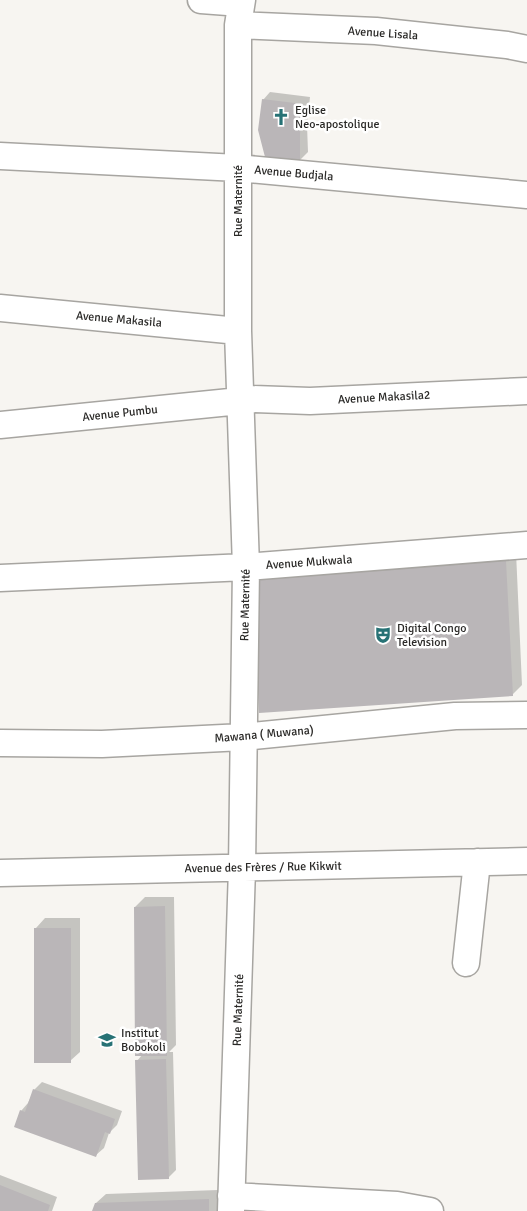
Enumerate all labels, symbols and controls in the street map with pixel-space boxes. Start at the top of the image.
street label: Avenue Lisala [347,24,419,43]
place label: Eglise Neo-apostolique [295,103,379,132]
church icon: Eglise Neo-apostolique [271,107,291,127]
street label: Avenue Budjala [254,163,334,184]
street label: Rue Maternité [231,165,246,237]
street label: Avenue Makasila [75,308,163,331]
street label: Avenue Makasila2 [337,388,431,407]
street label: Avenue Pumbu [82,402,159,425]
street label: Avenue Mukwala [265,552,353,573]
street label: Rue Maternité [237,569,254,641]
place label: Digital Congo Television [397,621,466,650]
theatre icon: Digital Congo Television [373,625,393,645]
street label: Mawana ( Muwana) [214,723,314,746]
street label: Avenue des Frères / Rue Kikwit [184,859,342,876]
street label: Rue Maternité [230,974,247,1046]
place label: Institut Bobokoli [121,1026,166,1055]
school or university icon: Institut Bobokoli [97,1030,117,1050]

